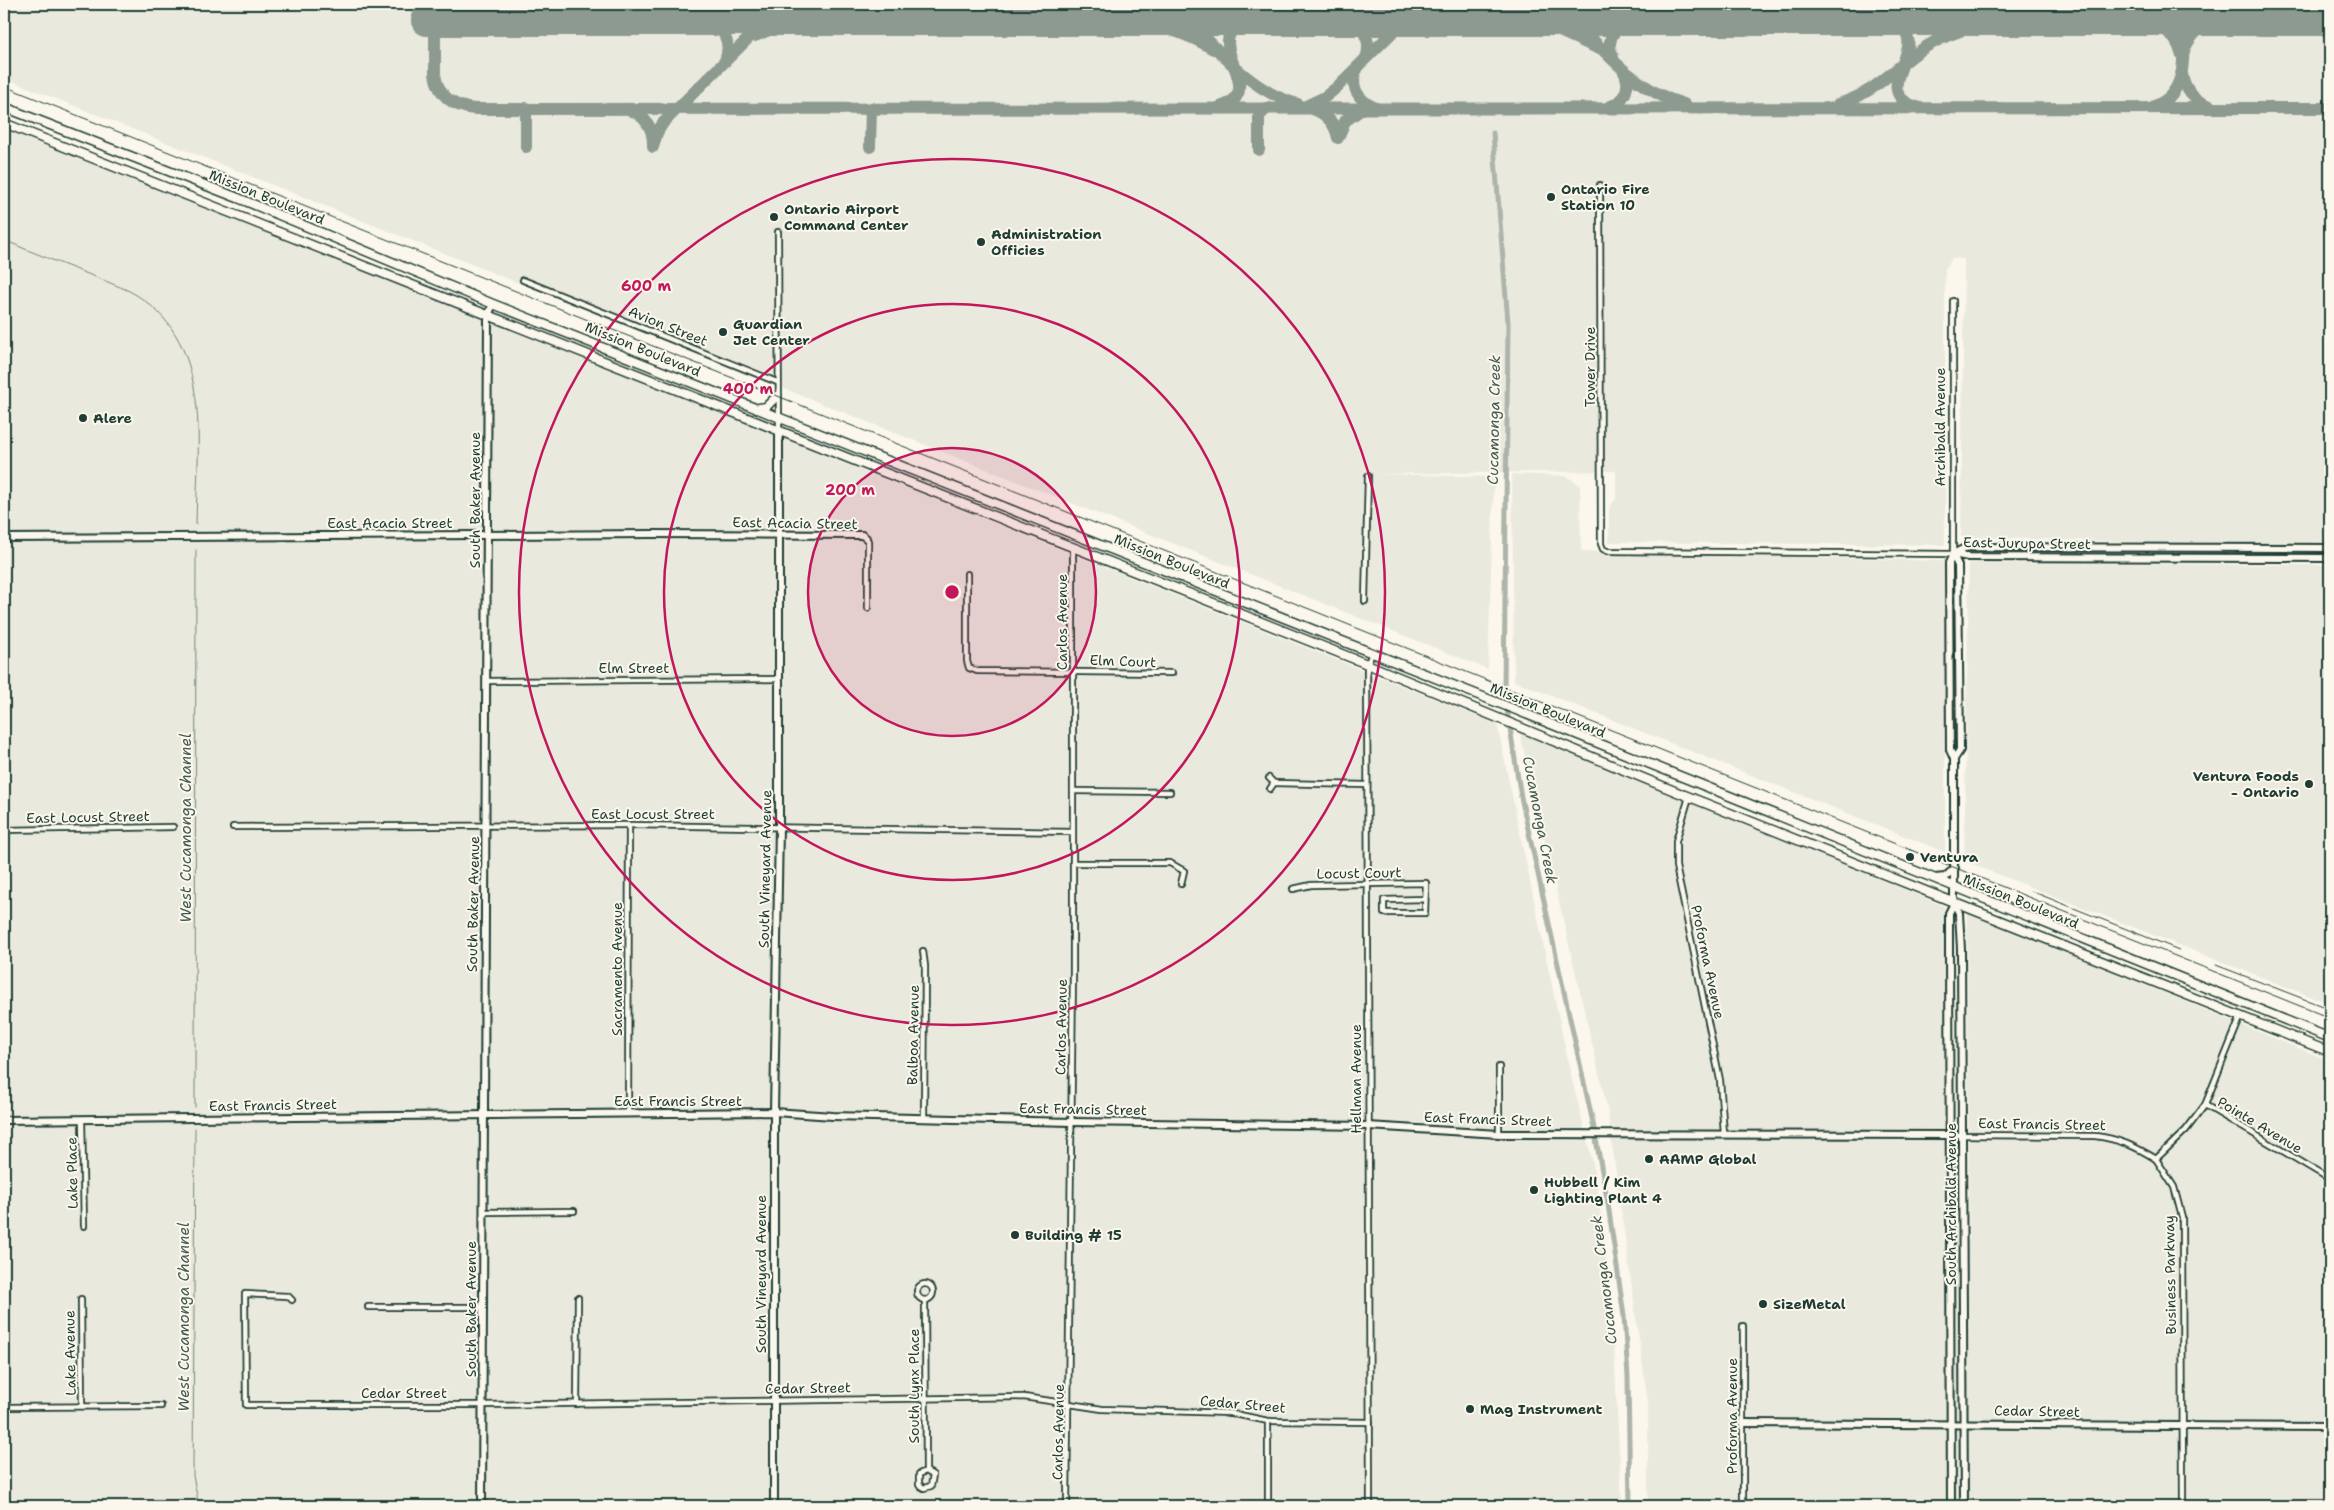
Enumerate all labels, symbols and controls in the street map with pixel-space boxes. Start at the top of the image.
street label: Mission Boulevard [207,166,328,228]
place label: Ontario Fire Station 10 [1561,180,1650,214]
marker: Ontario Fire Station 10 [1545,191,1557,203]
place label: Ontario Airport Command Center [784,200,909,234]
marker: Ontario Airport Command Center [768,211,780,223]
place label: Administration Officies [991,225,1102,259]
marker: Administration Officies [975,236,987,248]
text: 600 m [621,276,671,296]
street label: Avion Street [626,302,710,350]
place label: Guardian Jet Center [733,315,810,349]
street label: Mission Boulevard [583,318,704,380]
marker: Guardian Jet Center [717,326,729,338]
street label: Tower Drive [1581,327,1599,407]
water label: Cucamonga Creek [1483,355,1505,485]
street label: Archibald Avenue [1931,368,1949,486]
text: 400 m [723,379,773,399]
place label: Alere [93,409,132,427]
marker: Alere [77,412,89,424]
street label: South Baker Avenue [466,432,484,568]
text: 200 m [825,480,875,500]
street label: East Acacia Street [732,513,858,533]
street label: East Acacia Street [327,514,453,532]
street label: Mission Boulevard [1112,530,1233,592]
street label: East Jurupa Street [1963,533,2091,553]
street label: Carlos Avenue [1053,574,1071,670]
centre of rings [943,583,961,601]
street label: Elm Court [1089,651,1157,671]
street label: Elm Street [599,659,669,677]
street label: Mission Boulevard [1488,679,1609,741]
water label: West Cucamonga Channel [176,733,196,923]
water label: Cucamonga Creek [1518,754,1562,886]
place label: Ventura Foods - Ontario [2193,767,2299,801]
marker: Ventura Foods - Ontario [2303,778,2315,790]
street label: South Vineyard Avenue [755,790,775,948]
street label: East Locust Street [591,805,715,823]
street label: East Locust Street [26,807,150,827]
street label: South Baker Avenue [463,836,483,972]
place label: Ventura [1920,848,1979,866]
marker: Ventura [1904,851,1916,863]
street label: Locust Court [1316,863,1402,883]
street label: Mission Boulevard [1961,870,2082,932]
street label: Sacramento Avenue [608,902,626,1036]
street label: Proforma Avenue [1687,903,1729,1021]
street label: Carlos Avenue [1051,979,1071,1075]
street label: Balboa Avenue [903,984,923,1085]
street label: Hellman Avenue [1347,1024,1365,1134]
street label: East Francis Street [614,1092,742,1110]
street label: Pointe Avenue [2214,1093,2306,1157]
street label: East Francis Street [209,1095,337,1115]
street label: East Francis Street [1019,1099,1147,1119]
street label: East Francis Street [1424,1108,1552,1130]
street label: East Francis Street [1978,1114,2106,1134]
street label: South Archibald Avenue [1942,1123,1960,1285]
street label: Lake Place [62,1137,82,1209]
place label: AAMP Global [1659,1150,1756,1168]
marker: AAMP Global [1643,1153,1655,1165]
place label: Hubbell / Kim Lighting Plant 4 [1544,1173,1662,1207]
marker: Hubbell / Kim Lighting Plant 4 [1528,1184,1540,1196]
street label: South Vineyard Avenue [752,1195,770,1353]
water label: Cucamonga Creek [1586,1214,1622,1346]
street label: Business Parkway [2160,1215,2180,1335]
water label: West Cucamonga Channel [174,1222,194,1412]
place label: Building # 15 [1025,1226,1122,1244]
marker: Building # 15 [1009,1229,1021,1241]
street label: South Baker Avenue [462,1241,480,1377]
place label: SizeMetal [1773,1295,1846,1313]
marker: SizeMetal [1757,1298,1769,1310]
street label: Lake Avenue [60,1310,80,1396]
street label: South Lynx Place [905,1328,923,1444]
street label: Proforma Avenue [1723,1358,1741,1474]
street label: Cedar Street [765,1378,851,1398]
street label: Cedar Street [361,1384,447,1402]
street label: Carlos Avenue [1048,1384,1068,1480]
street label: Cedar Street [1199,1391,1287,1417]
place label: Mag Instrument [1480,1400,1602,1418]
street label: Cedar Street [1994,1401,2080,1421]
marker: Mag Instrument [1464,1403,1476,1415]

